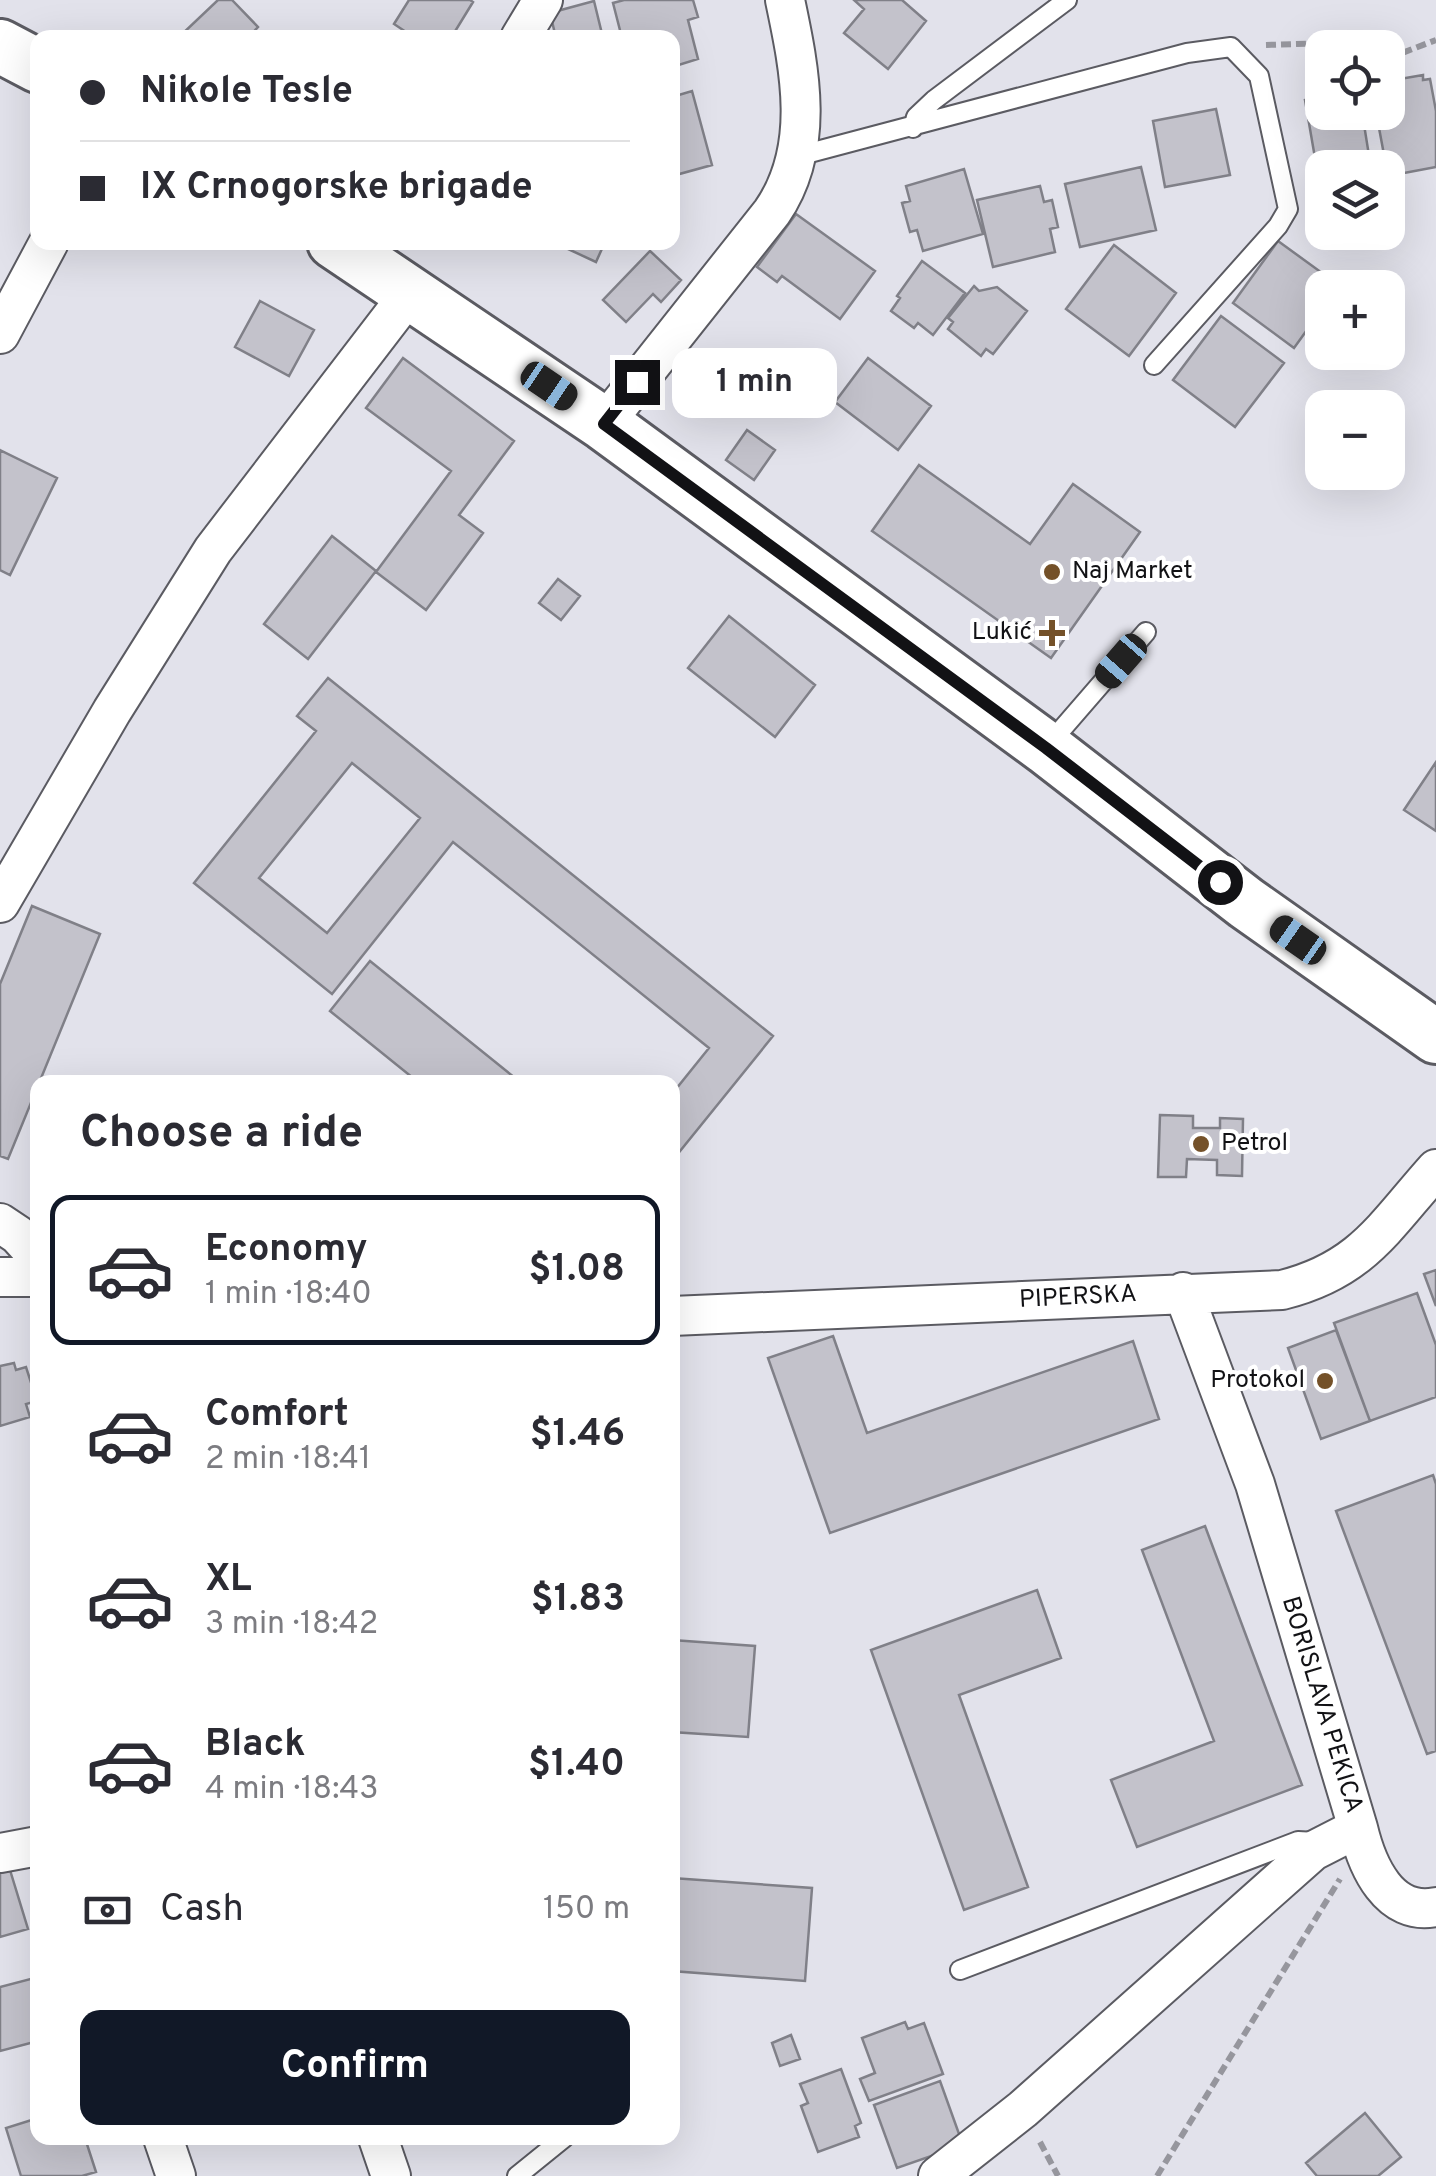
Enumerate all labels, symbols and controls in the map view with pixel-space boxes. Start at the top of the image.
map controls [1305,30,1405,490]
button: locate [1305,30,1405,130]
text: Nikole Tesle [140,68,353,117]
button: layers [1305,150,1405,250]
text: IX Crnogorske brigade [140,164,533,213]
button: + [1305,270,1405,370]
callout: 1 min [672,347,837,417]
car [516,357,582,415]
route end [615,360,660,405]
text: 1 min [716,363,793,403]
button: − [1305,390,1405,490]
place label: Naj Market [1072,556,1193,588]
marker: Naj Market [1041,561,1063,583]
place label: Lukić [972,617,1032,649]
marker: Lukić [1041,622,1063,644]
car [1090,629,1152,693]
route start [1198,860,1243,905]
car [1265,911,1331,969]
text: Choose a ride [80,1106,363,1163]
place label: Petrol [1221,1128,1288,1160]
marker: Petrol [1190,1133,1212,1155]
icon: car [85,1225,175,1315]
text: Economy [205,1226,367,1275]
text: $1.08 [529,1246,625,1295]
text: 1 min · 18:40 [205,1275,372,1315]
street label: PIPERSKA [1018,1279,1138,1317]
place label: Protokol [1210,1365,1305,1397]
marker: Protokol [1314,1370,1336,1392]
icon: car [85,1390,175,1480]
text: Comfort [205,1391,349,1440]
text: $1.46 [530,1411,625,1460]
text: 2 min · 18:41 [205,1440,371,1480]
icon: car [85,1555,175,1645]
text: XL [205,1556,252,1605]
text: $1.83 [531,1576,625,1625]
street label: BORISLAVA PEKICA [1273,1593,1369,1817]
text: 3 min · 18:42 [205,1605,378,1645]
icon: car [85,1720,175,1810]
text: Black [205,1721,305,1770]
text: $1.40 [528,1741,625,1790]
text: 4 min · 18:43 [205,1770,379,1810]
icon: cash [80,1883,135,1938]
text: Cash [160,1886,244,1935]
text: 150 m [543,1890,630,1930]
button: Confirm [80,2010,630,2125]

